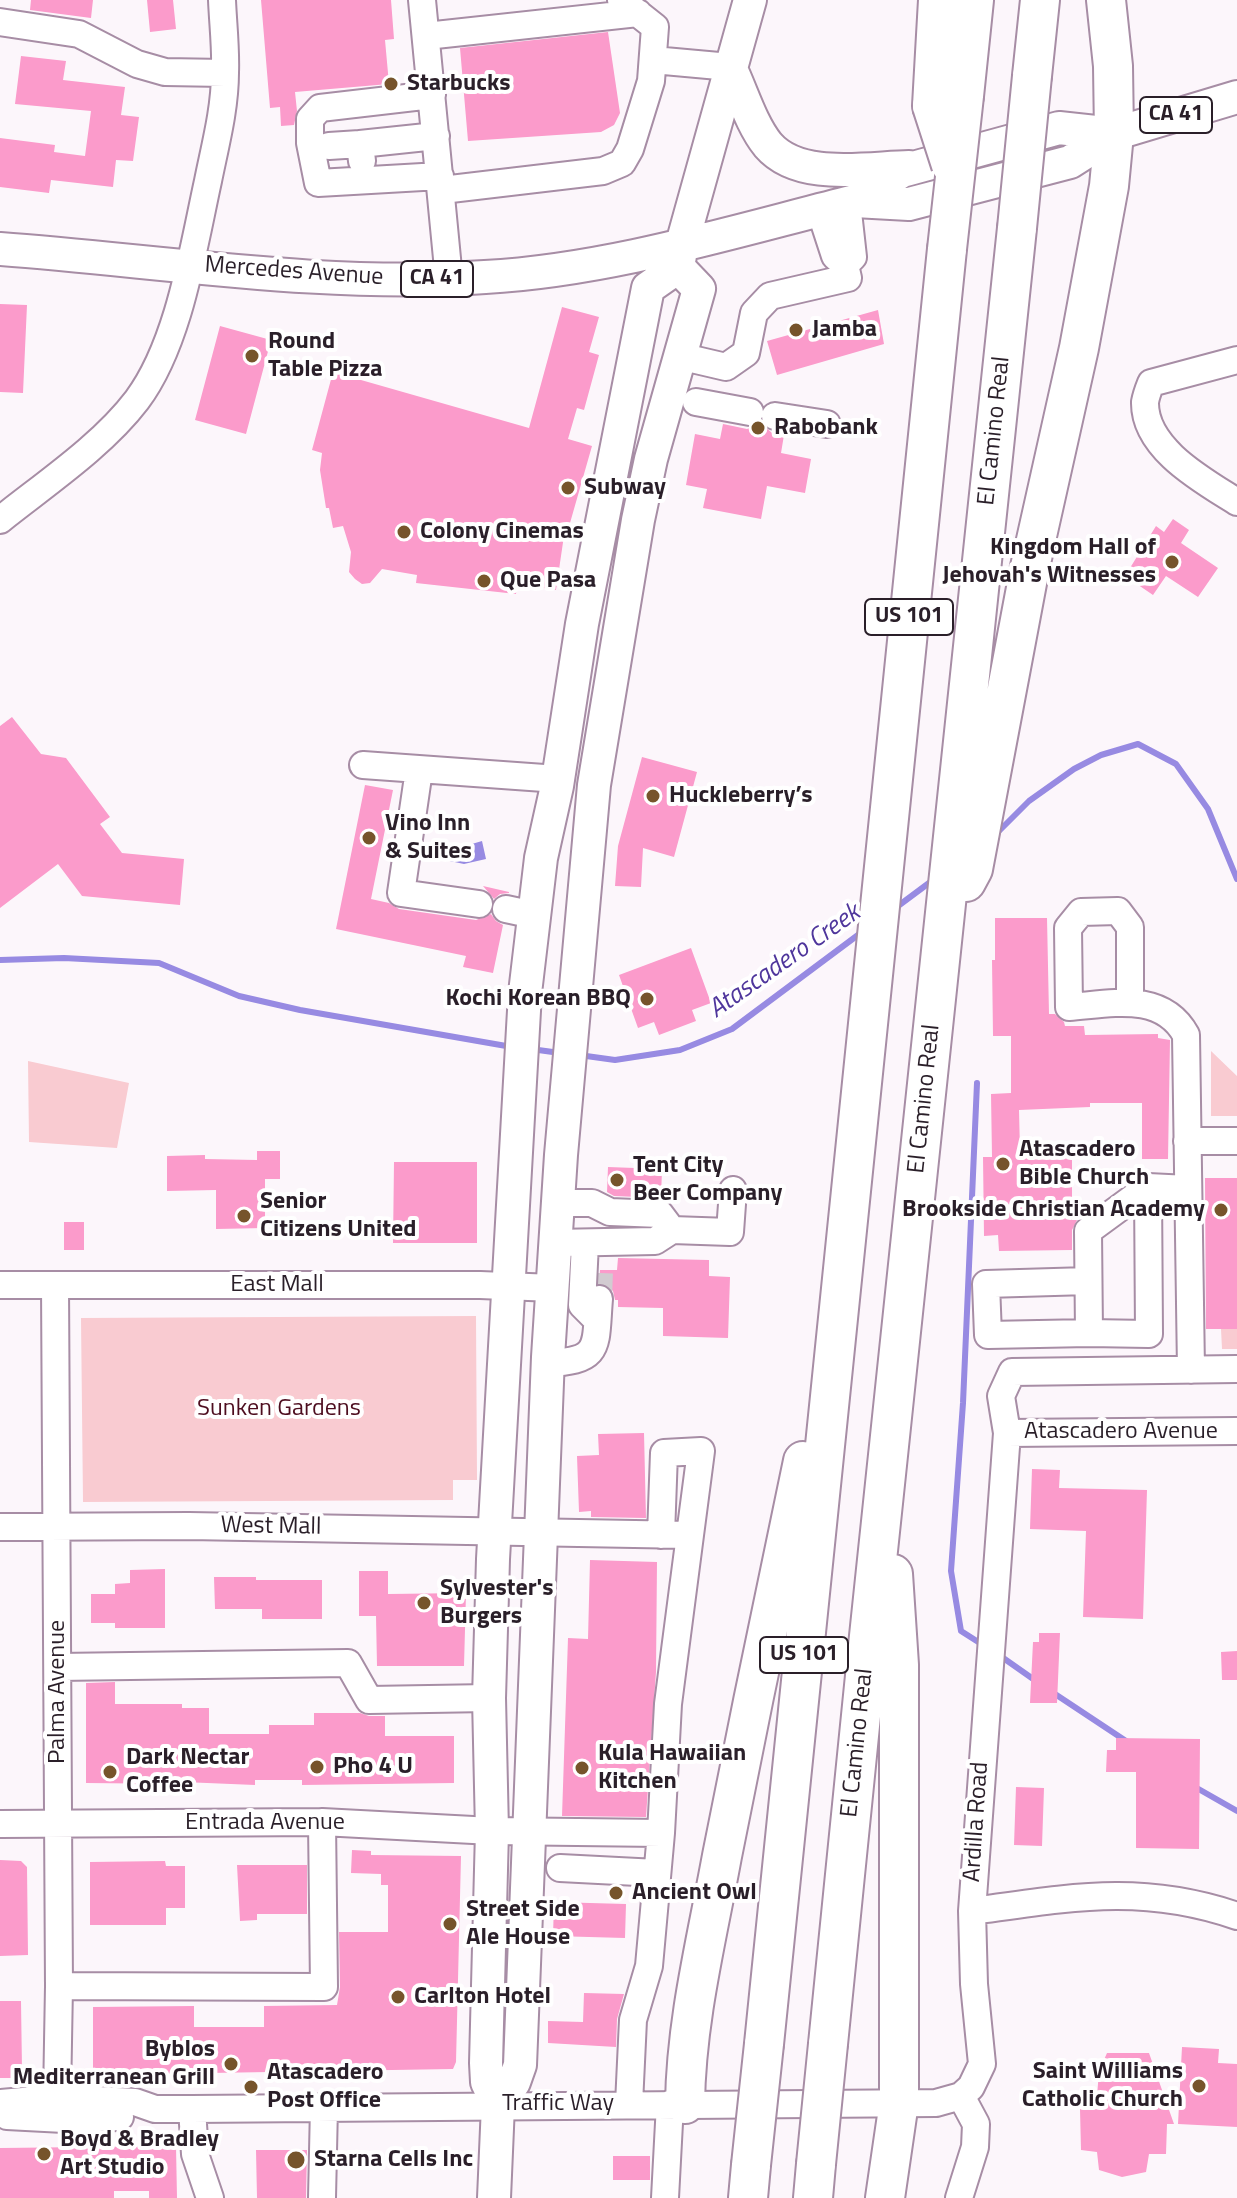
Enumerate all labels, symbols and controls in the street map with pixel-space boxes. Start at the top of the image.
place label: Starbucks [407,70,511,98]
marker: Starbucks [382,75,400,93]
road number: CA 41 [1140,97,1212,133]
street label: Mercedes Avenue [204,251,384,293]
road number: CA 41 [401,261,473,297]
place label: Jamba [812,316,877,344]
marker: Jamba [787,321,805,339]
place label: Round Table Pizza [268,328,383,384]
marker: Round Table Pizza [243,347,261,365]
street label: El Camino Real [973,355,1017,507]
place label: Rabobank [774,414,878,442]
marker: Rabobank [749,419,767,437]
place label: Subway [584,474,666,502]
marker: Subway [559,479,577,497]
place label: Colony Cinemas [420,518,584,546]
marker: Colony Cinemas [395,523,413,541]
place label: Kingdom Hall of Jehovah's Witnesses [942,534,1156,590]
marker: Kingdom Hall of Jehovah's Witnesses [1163,553,1181,571]
place label: Que Pasa [500,567,596,595]
marker: Que Pasa [475,572,493,590]
road number: US 101 [865,599,953,635]
place label: Huckleberry’s [669,782,812,810]
marker: Huckleberry’s [644,787,662,805]
place label: Vino Inn & Suites [385,810,472,866]
marker: Vino Inn & Suites [360,829,378,847]
water label: Atascadero Creek [703,898,867,1026]
place label: Kochi Korean BBQ [446,985,631,1013]
marker: Kochi Korean BBQ [638,990,656,1008]
street label: El Camino Real [903,1023,947,1175]
place label: Atascadero Bible Church [1019,1136,1149,1192]
place label: Tent City Beer Company [633,1152,783,1208]
marker: Atascadero Bible Church [994,1155,1012,1173]
marker: Tent City Beer Company [608,1171,626,1189]
place label: Senior Citizens United [260,1188,416,1244]
place label: Brookside Christian Academy [902,1196,1205,1224]
marker: Brookside Christian Academy [1212,1201,1230,1219]
marker: Senior Citizens United [235,1207,253,1225]
street label: East Mall [230,1271,324,1299]
park label: Sunken Gardens [197,1395,361,1423]
street label: Atascadero Avenue [1024,1418,1218,1446]
street label: West Mall [220,1512,322,1542]
place label: Sylvester's Burgers [440,1575,554,1631]
marker: Sylvester's Burgers [415,1594,433,1612]
street label: Palma Avenue [44,1620,72,1764]
road number: US 101 [760,1637,848,1673]
street label: El Camino Real [836,1667,880,1819]
place label: Kula Hawaiian Kitchen [598,1740,746,1796]
place label: Dark Nectar Coffee [126,1744,250,1800]
place label: Pho 4 U [333,1753,413,1781]
marker: Pho 4 U [308,1758,326,1776]
marker: Kula Hawaiian Kitchen [573,1759,591,1777]
street label: Ardilla Road [958,1761,996,1883]
marker: Dark Nectar Coffee [101,1763,119,1781]
street label: Entrada Avenue [185,1809,345,1837]
place label: Ancient Owl [632,1879,757,1907]
marker: Ancient Owl [607,1884,625,1902]
place label: Street Side Ale House [466,1896,580,1952]
marker: Street Side Ale House [441,1915,459,1933]
place label: Carlton Hotel [414,1983,551,2011]
marker: Carlton Hotel [389,1988,407,2006]
place label: Byblos Mediterranean Grill [13,2036,215,2092]
marker: Byblos Mediterranean Grill [222,2055,240,2073]
place label: Saint Williams Catholic Church [1022,2058,1183,2114]
place label: Atascadero Post Office [267,2059,384,2115]
marker: Saint Williams Catholic Church [1190,2077,1208,2095]
marker: Atascadero Post Office [242,2078,260,2096]
street label: Traffic Way [502,2090,614,2118]
place label: Boyd & Bradley Art Studio [60,2126,219,2182]
marker: Boyd & Bradley Art Studio [35,2145,53,2163]
place label: Starna Cells Inc [314,2146,473,2174]
marker: Starna Cells Inc [285,2149,307,2171]

